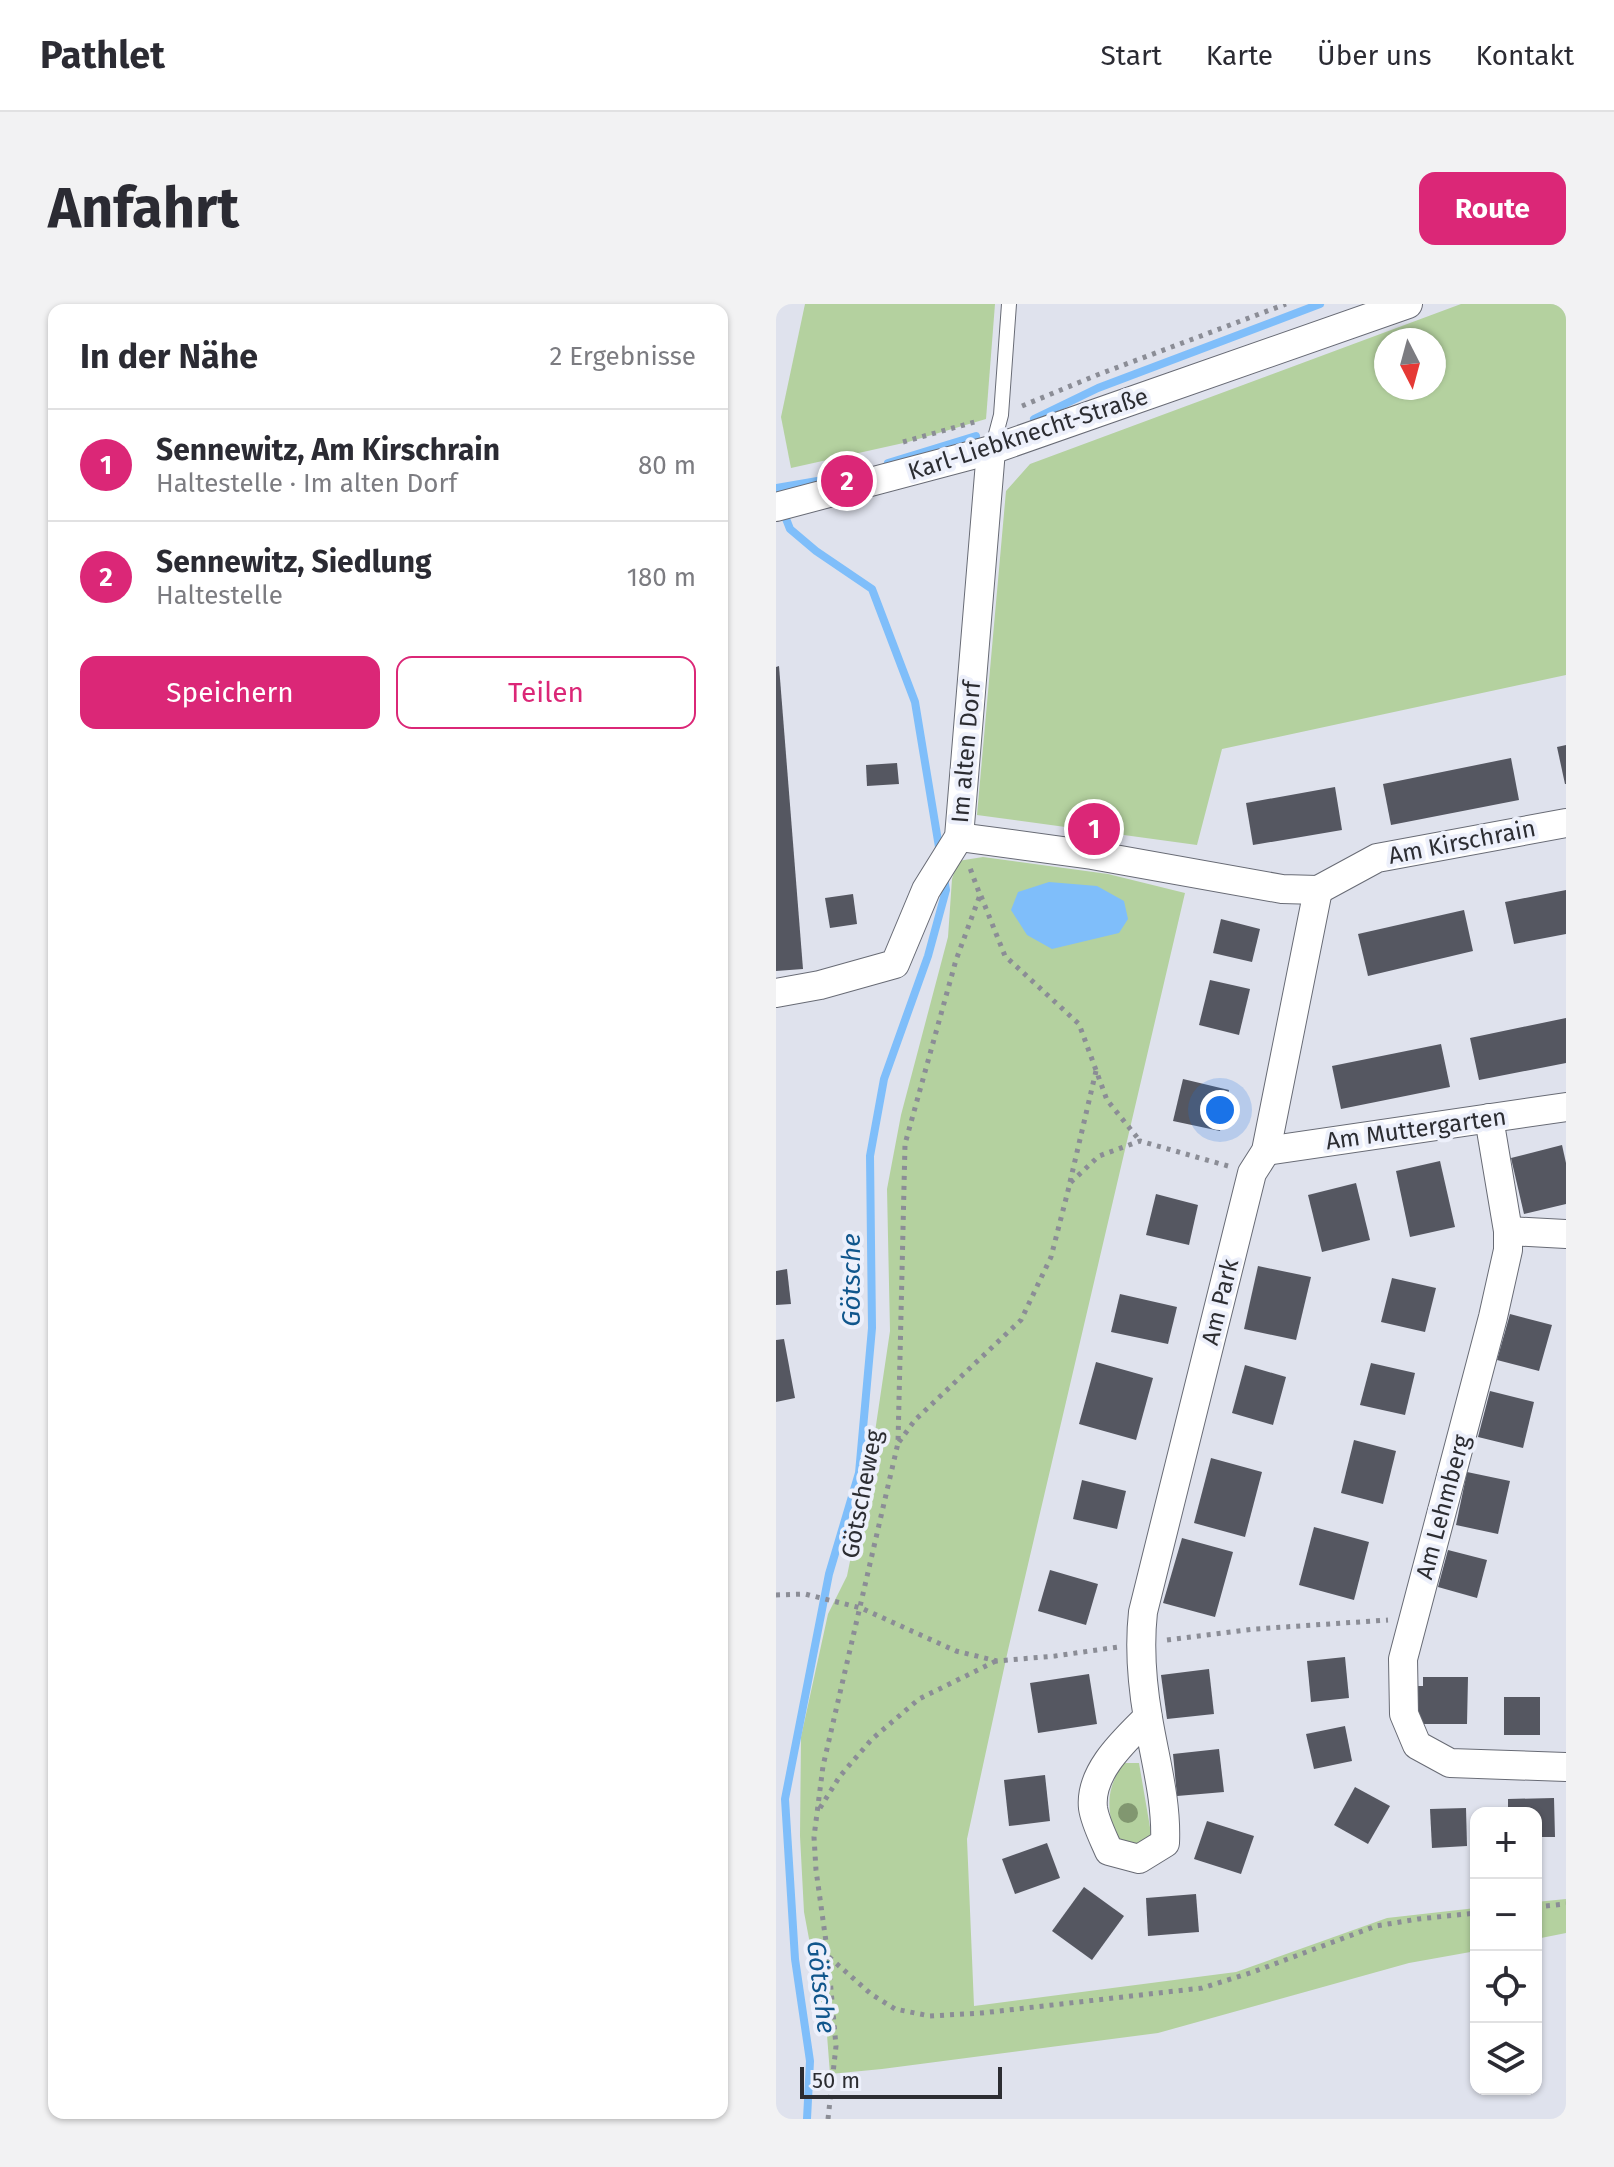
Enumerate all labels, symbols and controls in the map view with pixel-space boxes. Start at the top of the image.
text: Pathlet [40,32,165,78]
text: Start [1100,39,1162,72]
text: Karte [1206,39,1273,72]
text: Über uns [1317,39,1432,72]
text: Kontakt [1476,39,1574,72]
button: Route [1419,172,1566,245]
text: Anfahrt [48,175,239,242]
north arrow [1374,328,1446,400]
text: In der Nähe [80,336,258,377]
text: 2 Ergebnisse [549,341,696,372]
street label: Karl-Liebknecht-Straße [904,382,1152,486]
text: Sennewitz, Am Kirschrain [156,432,500,468]
text: 1 [100,450,112,481]
text: 80 m [638,450,696,481]
pin: 2 [821,451,873,511]
text: Haltestelle · Im alten Dorf [156,468,457,499]
text: Sennewitz, Siedlung [156,544,432,580]
text: 2 [99,562,113,593]
text: 180 m [627,562,696,593]
text: Haltestelle [156,580,283,611]
button: Speichern [80,656,380,729]
button: Teilen [396,656,696,729]
street label: Im alten Dorf [946,678,986,824]
pin: 1 [1068,799,1120,859]
street label: Am Kirschrain [1386,814,1538,870]
your location [1200,1090,1240,1130]
street label: Am Muttergarten [1324,1102,1508,1156]
water label: Götsche [836,1233,867,1327]
street label: Am Park [1196,1255,1244,1348]
street label: Götscheweg [836,1427,888,1561]
street label: Am Lehmberg [1410,1431,1476,1582]
map controls [1470,1807,1542,2095]
button: + [1470,1807,1542,1879]
button: − [1470,1879,1542,1951]
water label: Götsche [800,1939,842,2035]
button: locate [1470,1951,1542,2023]
button: layers [1470,2023,1542,2095]
scale bar [800,2063,1002,2099]
text: 50 m [812,2067,860,2094]

